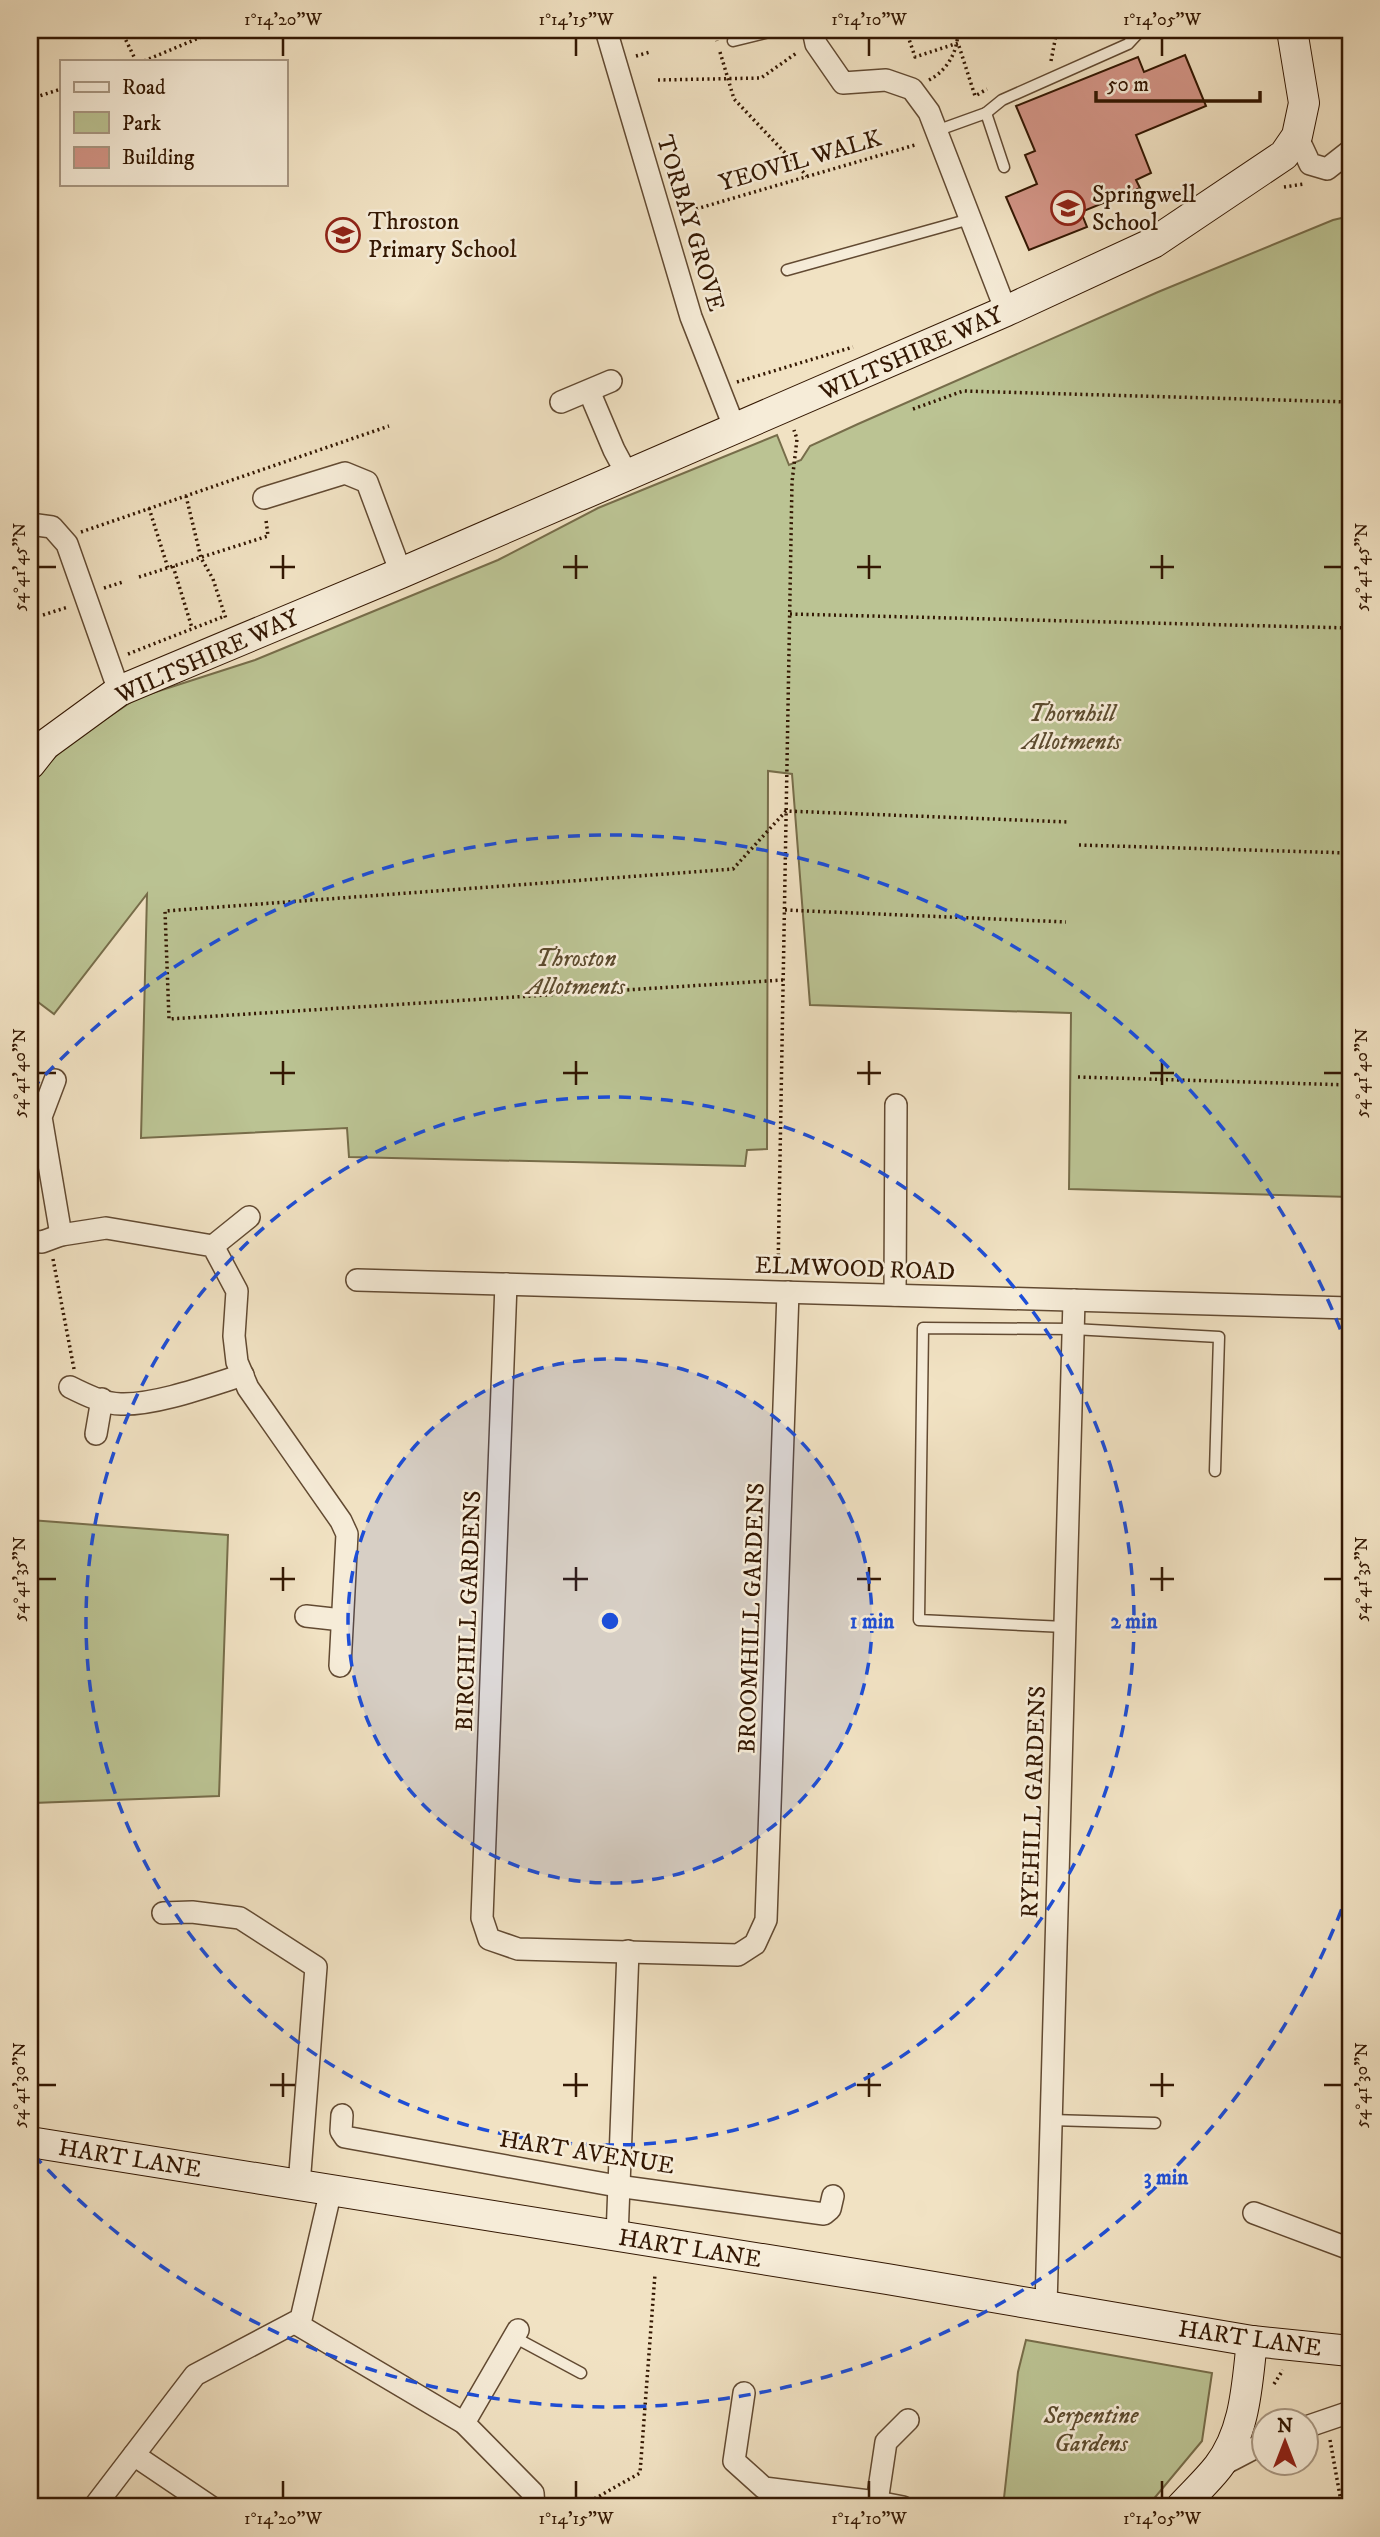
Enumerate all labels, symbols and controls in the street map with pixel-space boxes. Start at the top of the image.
text: 1°14'20"W [244,9,322,31]
text: 1°14'15"W [539,9,614,31]
text: 1°14'10"W [831,9,907,31]
text: 1°14'05"W [1123,9,1202,31]
legend [60,60,287,186]
scale bar [1096,60,1261,104]
text: 50 m [1107,72,1149,98]
text: Road [122,75,166,101]
text: Park [122,111,162,137]
street label: YEOVIL WALK [716,123,885,198]
street label: TORBAY GROVE [649,132,731,315]
text: Building [122,145,195,171]
place label: Springwell School [1092,180,1197,238]
school or university icon: Springwell School [1049,189,1087,227]
place label: Throston Primary School [368,207,517,265]
school or university icon: Throston Primary School [324,216,362,254]
street label: WILTSHIRE WAY [814,300,1009,408]
text: 54°41'45"N [9,522,31,611]
text: 54°41'45"N [1351,522,1373,611]
street label: WILTSHIRE WAY [110,603,305,711]
park label: Thornhill Allotments [1020,699,1122,757]
park label: Throston Allotments [524,944,626,1002]
text: 54°41'40"N [9,1028,31,1118]
text: 54°41'40"N [1351,1028,1373,1118]
street label: ELMWOOD ROAD [754,1251,956,1287]
street label: BROOMHILL GARDENS [732,1482,772,1754]
street label: BIRCHILL GARDENS [450,1490,488,1732]
text: 54°41'35"N [9,1536,31,1622]
text: 54°41'35"N [1351,1536,1373,1622]
centre of rings [598,1609,622,1633]
text: 1 min [850,1609,895,1635]
text: 2 min [1111,1609,1159,1635]
street label: RYEHILL GARDENS [1015,1685,1053,1919]
text: 54°41'30"N [9,2042,31,2128]
text: 54°41'30"N [1351,2042,1373,2128]
street label: HART AVENUE [497,2124,676,2182]
street label: HART LANE [56,2133,204,2185]
text: 3 min [1144,2165,1189,2191]
street label: HART LANE [616,2223,764,2275]
street label: HART LANE [1176,2314,1323,2364]
park label: Serpentine Gardens [1043,2401,1139,2459]
north arrow [1250,2408,1320,2478]
text: N [1277,2415,1293,2438]
text: 1°14'20"W [244,2508,322,2530]
text: 1°14'15"W [539,2508,614,2530]
text: 1°14'10"W [831,2508,907,2530]
text: 1°14'05"W [1123,2508,1202,2530]

